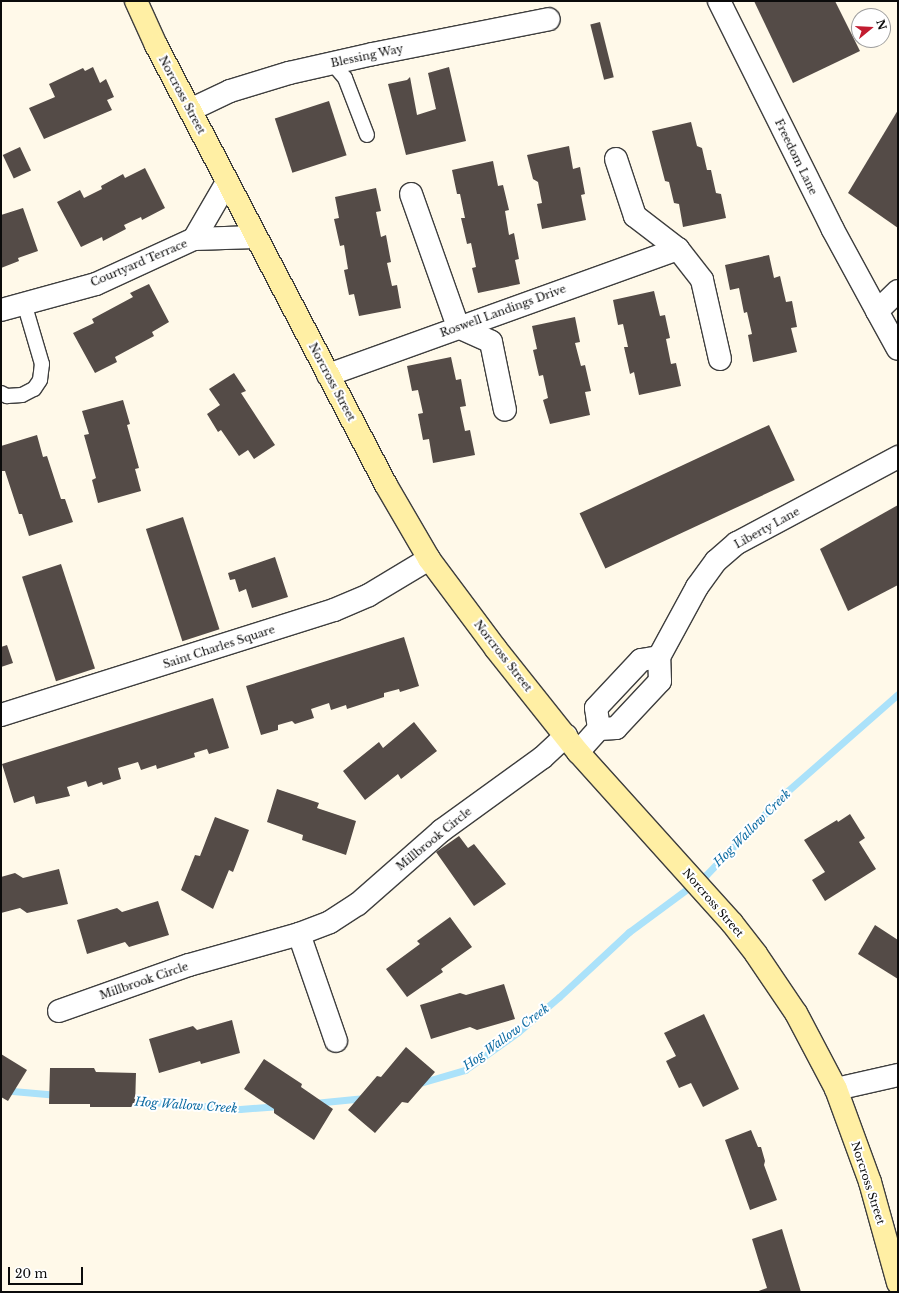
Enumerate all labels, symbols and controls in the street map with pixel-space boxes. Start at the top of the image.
north arrow [851,8,891,48]
text: N [873,18,890,32]
street label: Blessing Way [329,42,405,70]
street label: Norcross Street [156,54,208,136]
street label: Freedom Lane [772,117,820,197]
street label: Courtyard Terrace [88,237,190,289]
street label: Roswell Landings Drive [438,282,568,340]
street label: Norcross Street [306,341,358,423]
street label: Liberty Lane [732,505,802,551]
street label: Norcross Street [471,618,535,694]
street label: Saint Charles Square [161,623,277,671]
water label: Hog Wallow Creek [710,786,794,870]
street label: Millbrook Circle [394,805,474,873]
street label: Norcross Street [680,866,746,940]
street label: Millbrook Circle [98,960,190,1002]
water label: Hog Wallow Creek [460,1001,552,1073]
water label: Hog Wallow Creek [134,1094,238,1116]
street label: Norcross Street [848,1140,888,1226]
scale bar [10,1259,85,1285]
text: 20 m [15,1266,47,1281]

